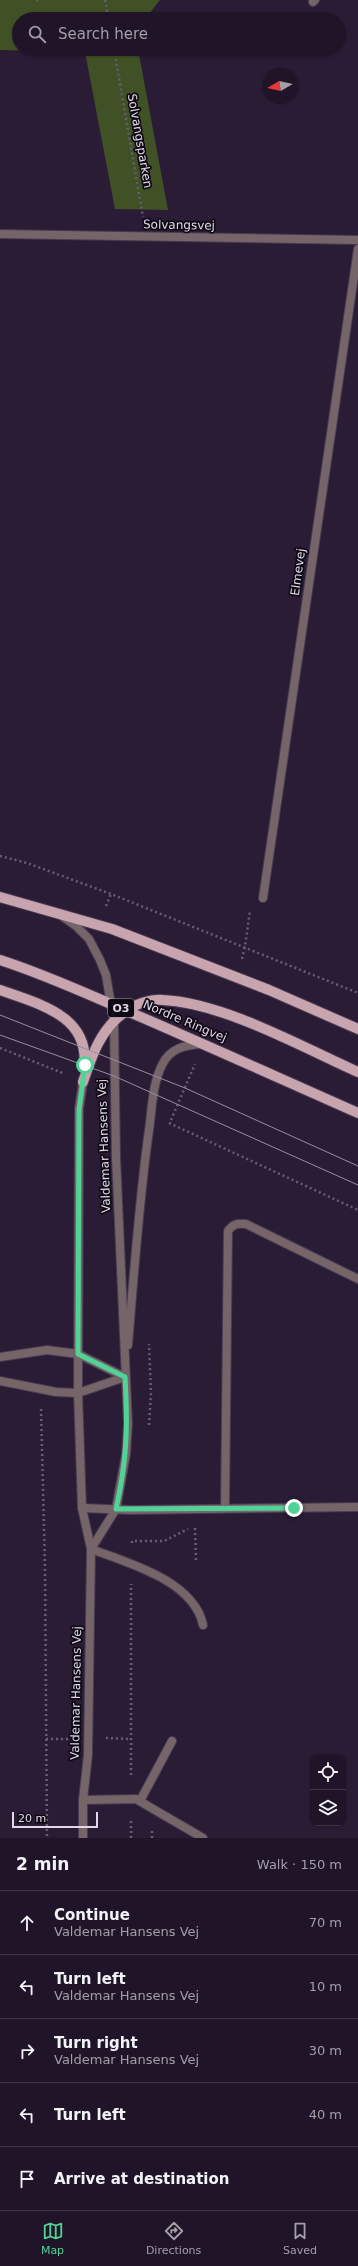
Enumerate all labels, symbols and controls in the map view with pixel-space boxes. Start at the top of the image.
search box [12,12,346,56]
icon: search [26,23,48,45]
text: Search here [58,25,148,43]
north arrow [262,68,298,104]
street label: Solvangsparken [125,93,155,189]
street label: Solvangsvej [143,217,215,233]
street label: Elmevej [288,547,308,597]
street label: Nordre Ringvej [141,997,229,1045]
road number: O3 [108,999,134,1017]
route start [76,1056,94,1074]
street label: Valdemar Hansens Vej [95,1079,113,1213]
route end [285,1499,303,1517]
street label: Valdemar Hansens Vej [68,1626,84,1760]
map controls [310,1754,346,1826]
button: locate [310,1754,346,1790]
button: layers [310,1790,346,1826]
scale bar [12,1810,98,1829]
text: 20 m [18,1812,46,1825]
text: 2 min [16,1854,69,1874]
text: Walk · 150 m [257,1857,342,1872]
text: Continue [54,1906,130,1924]
icon: ahead [16,1912,38,1934]
text: 70 m [309,1915,342,1930]
text: Valdemar Hansens Vej [54,1924,199,1939]
text: Turn left [54,1970,126,1988]
icon: left [16,1976,38,1998]
text: 10 m [309,1979,342,1994]
text: Valdemar Hansens Vej [54,1988,199,2003]
text: Turn right [54,2034,138,2052]
icon: right [16,2040,38,2062]
text: 30 m [309,2043,342,2058]
text: Valdemar Hansens Vej [54,2052,199,2067]
icon: left [16,2104,38,2126]
text: Turn left [54,2106,126,2124]
text: 40 m [309,2107,342,2122]
icon: arrive [16,2168,38,2190]
text: Arrive at destination [54,2170,229,2188]
tab: Map [41,2220,64,2257]
tab: Directions [146,2220,201,2257]
tab: Saved [283,2220,317,2257]

